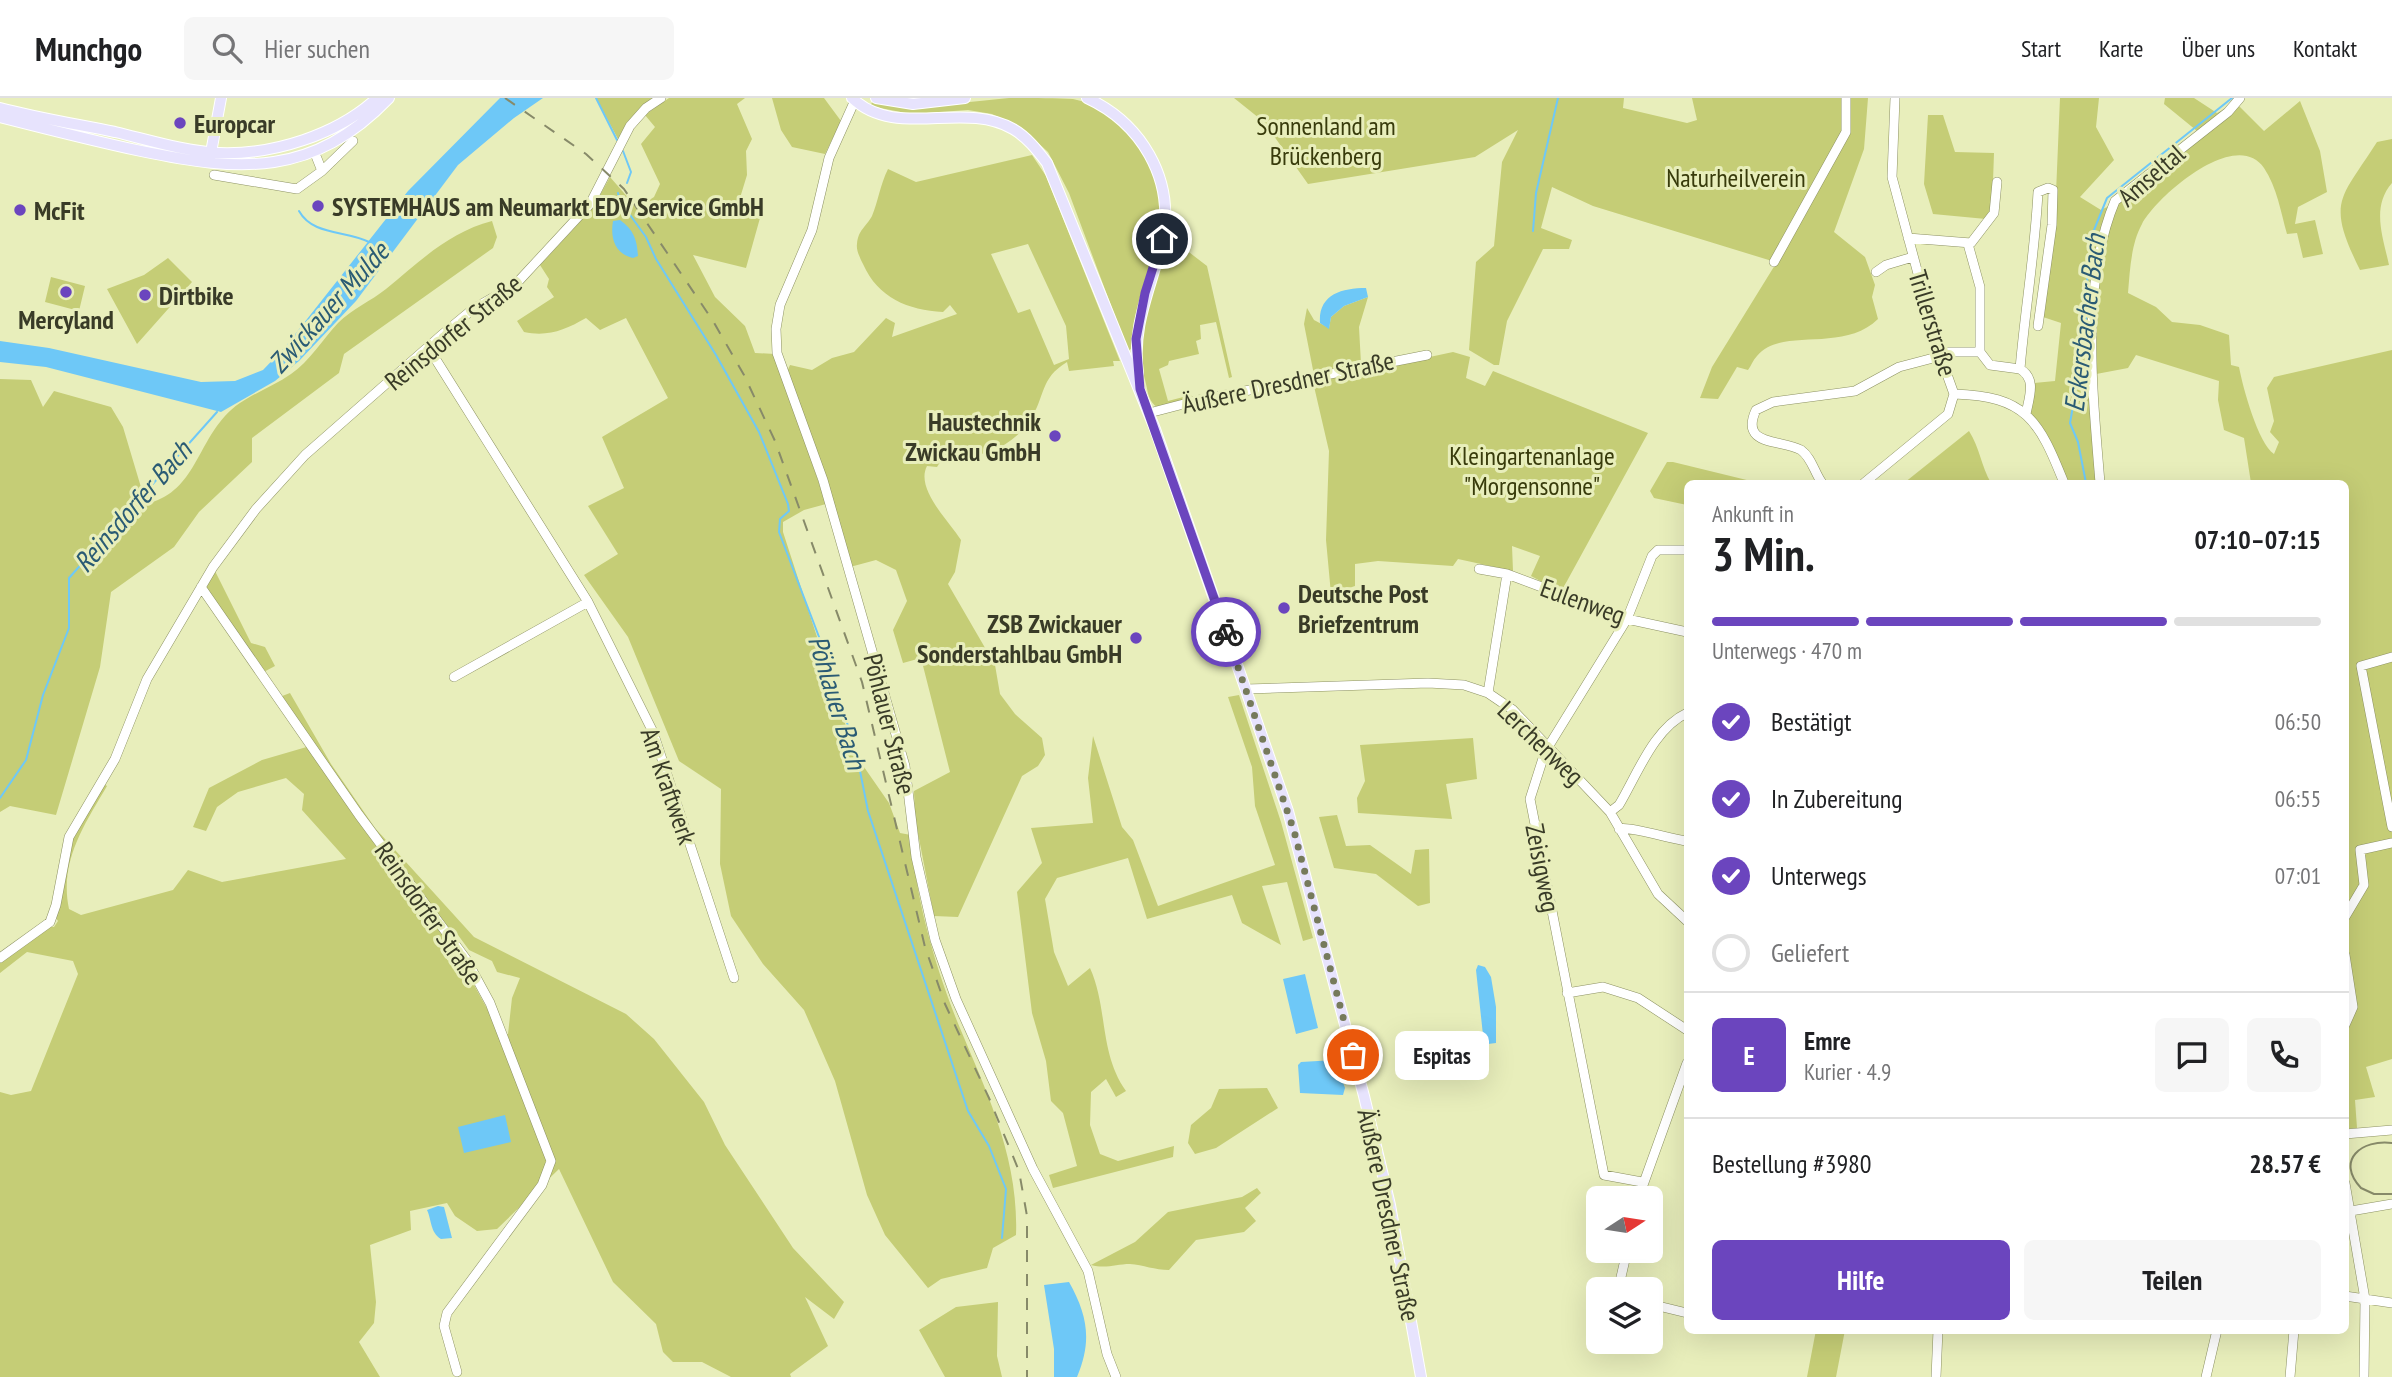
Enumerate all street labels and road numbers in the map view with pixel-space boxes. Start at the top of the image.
street label: Amseltal [2111,137,2191,213]
street label: Trillerstraße [1901,266,1965,380]
street label: Reinsdorfer Straße [378,267,528,397]
street label: Äußere Dresdner Straße [1179,343,1397,421]
street label: Eulenweg [1536,571,1630,631]
street label: Pöhlauer Straße [857,650,923,798]
street label: Lerchenweg [1491,694,1591,792]
street label: Am Kraftwerk [634,723,704,849]
street label: Zeisigweg [1518,821,1568,915]
street label: Reinsdorfer Straße [368,835,490,991]
street label: Äußere Dresdner Straße [1350,1106,1428,1324]

